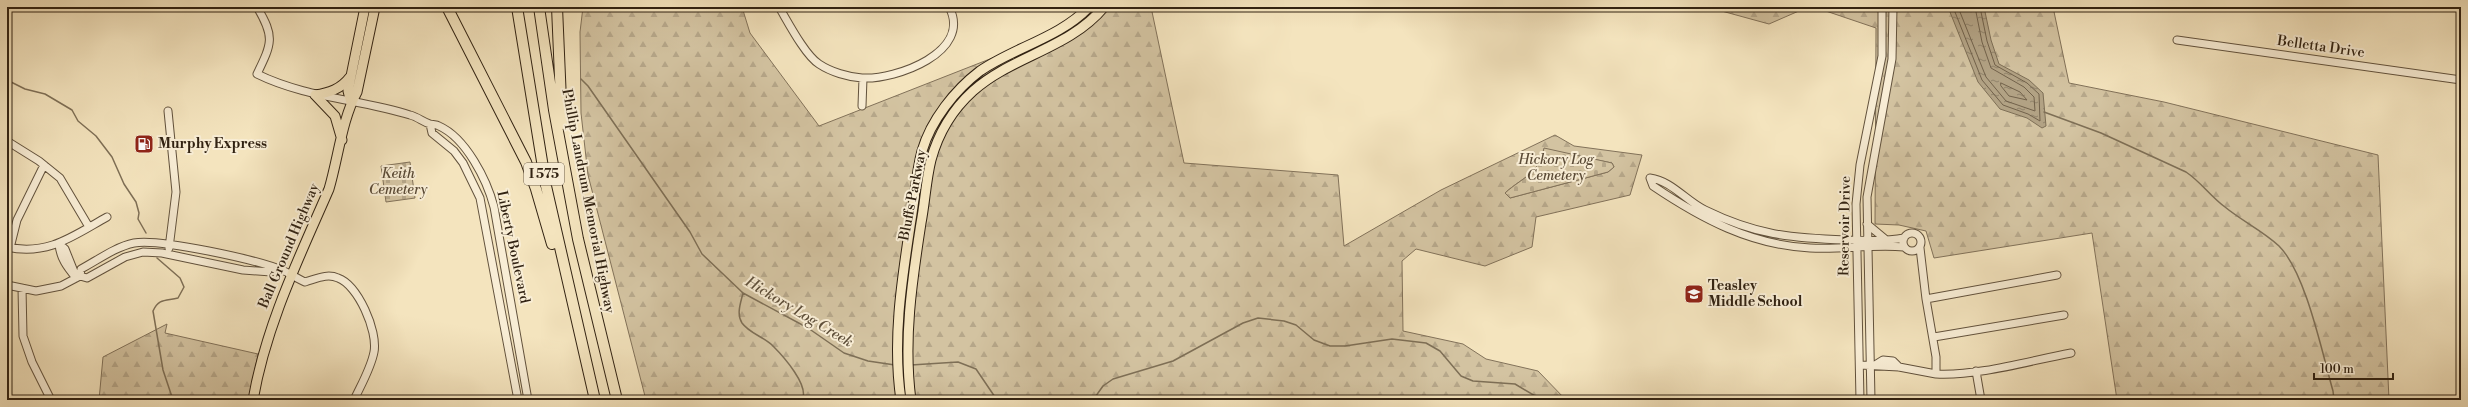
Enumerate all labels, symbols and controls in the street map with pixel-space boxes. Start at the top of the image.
street label: Belletta Drive [2275,32,2366,62]
street label: Phillip Landrum Memorial Highway [557,87,619,315]
fuel station icon: Murphy Express [133,133,155,155]
place label: Murphy Express [158,135,267,153]
street label: Bluffs Parkway [895,148,931,243]
park label: Hickory Log Cemetery [1517,151,1595,185]
road number: I 575 [524,163,564,185]
park label: Keith Cemetery [369,165,428,199]
street label: Reservoir Drive [1835,176,1855,276]
street label: Ball Ground Highway [254,181,324,312]
street label: Liberty Boulevard [492,189,534,305]
water label: Hickory Log Creek [741,272,857,352]
place label: Teasley Middle School [1708,277,1803,311]
school or university icon: Teasley Middle School [1683,283,1705,305]
scale bar [2314,355,2393,381]
text: 100 m [2320,362,2354,377]

